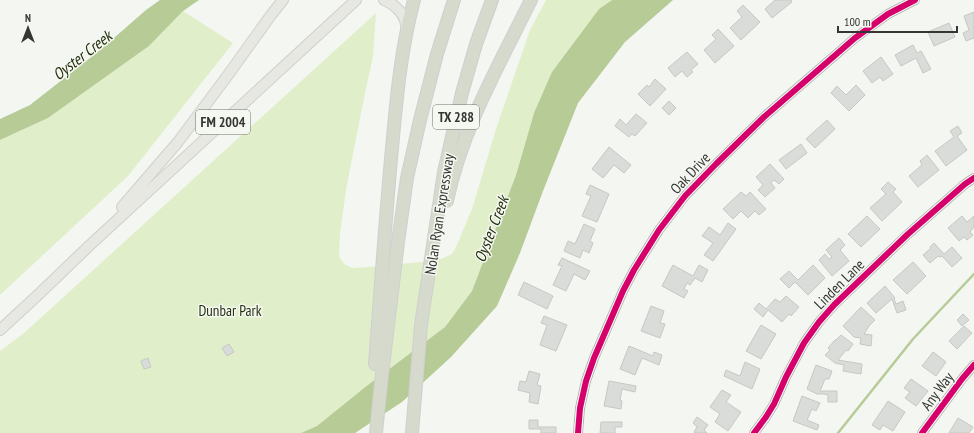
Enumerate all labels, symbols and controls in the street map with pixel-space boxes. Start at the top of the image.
north arrow [8,8,48,48]
scale bar [838,8,957,34]
text: N [25,11,31,25]
text: 100 m [844,14,871,29]
water label: Oyster Creek [48,25,117,84]
road number: TX 288 [433,105,479,129]
road number: FM 2004 [196,110,250,134]
street label: Oak Drive [666,148,714,198]
street label: Nolan Ryan Expressway [420,152,458,276]
water label: Oyster Creek [469,191,513,265]
street label: Linden Lane [810,255,868,313]
park label: Dunbar Park [198,301,262,320]
street label: Any Way [916,368,958,414]

